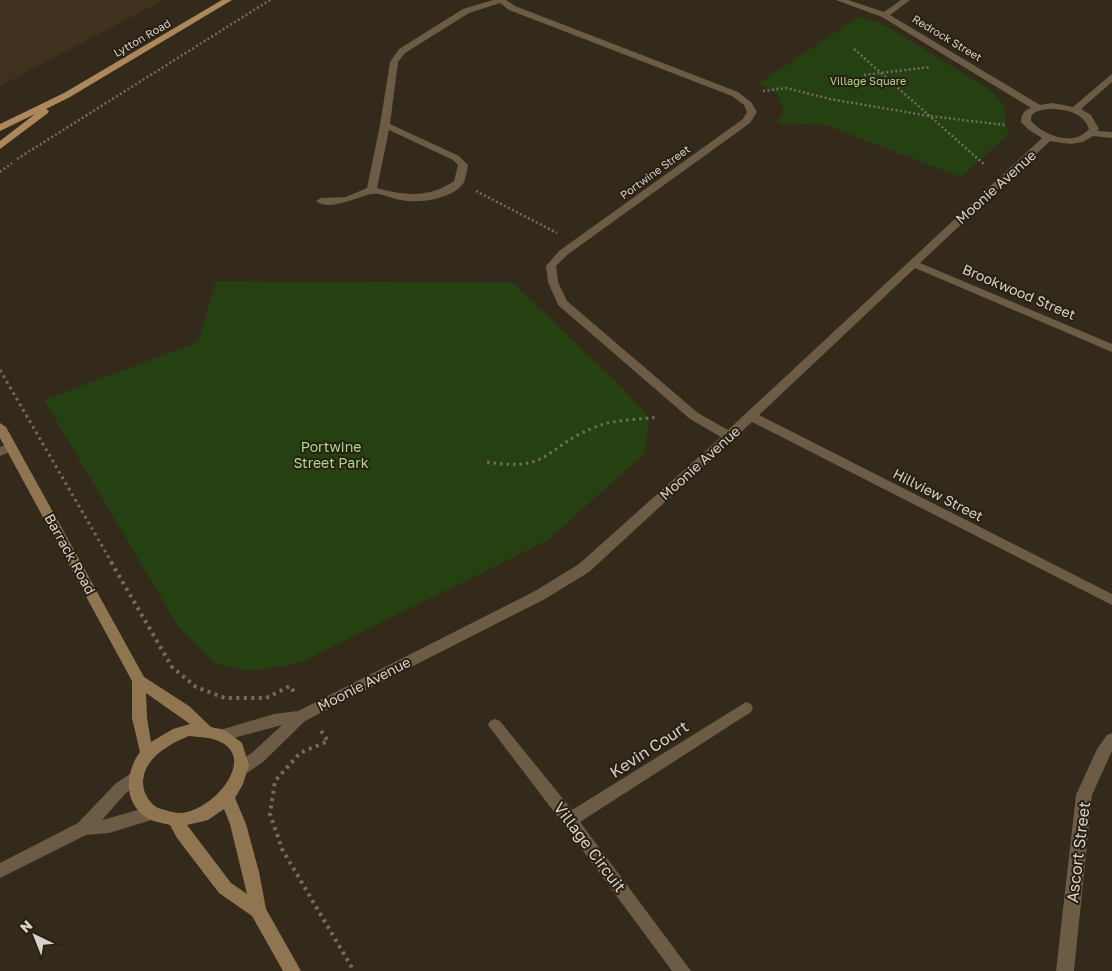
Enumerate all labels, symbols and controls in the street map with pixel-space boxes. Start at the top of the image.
street label: Redrock Street [910,12,984,63]
street label: Lytton Road [111,16,173,59]
park label: Village Square [830,74,906,87]
street label: Portwine Street [617,142,692,201]
street label: Moonie Avenue [952,146,1039,227]
street label: Brookwood Street [960,260,1078,323]
street label: Moonie Avenue [656,422,743,503]
park label: Portwine Street Park [293,438,369,471]
street label: Hillview Street [890,465,986,525]
street label: Barrack Road [41,511,100,597]
street label: Moonie Avenue [314,653,413,714]
street label: Kevin Court [606,716,692,782]
street label: Village Circuit [550,798,630,896]
street label: Ascort Street [1062,800,1094,904]
north arrow [10,911,60,961]
text: N [16,916,35,936]

